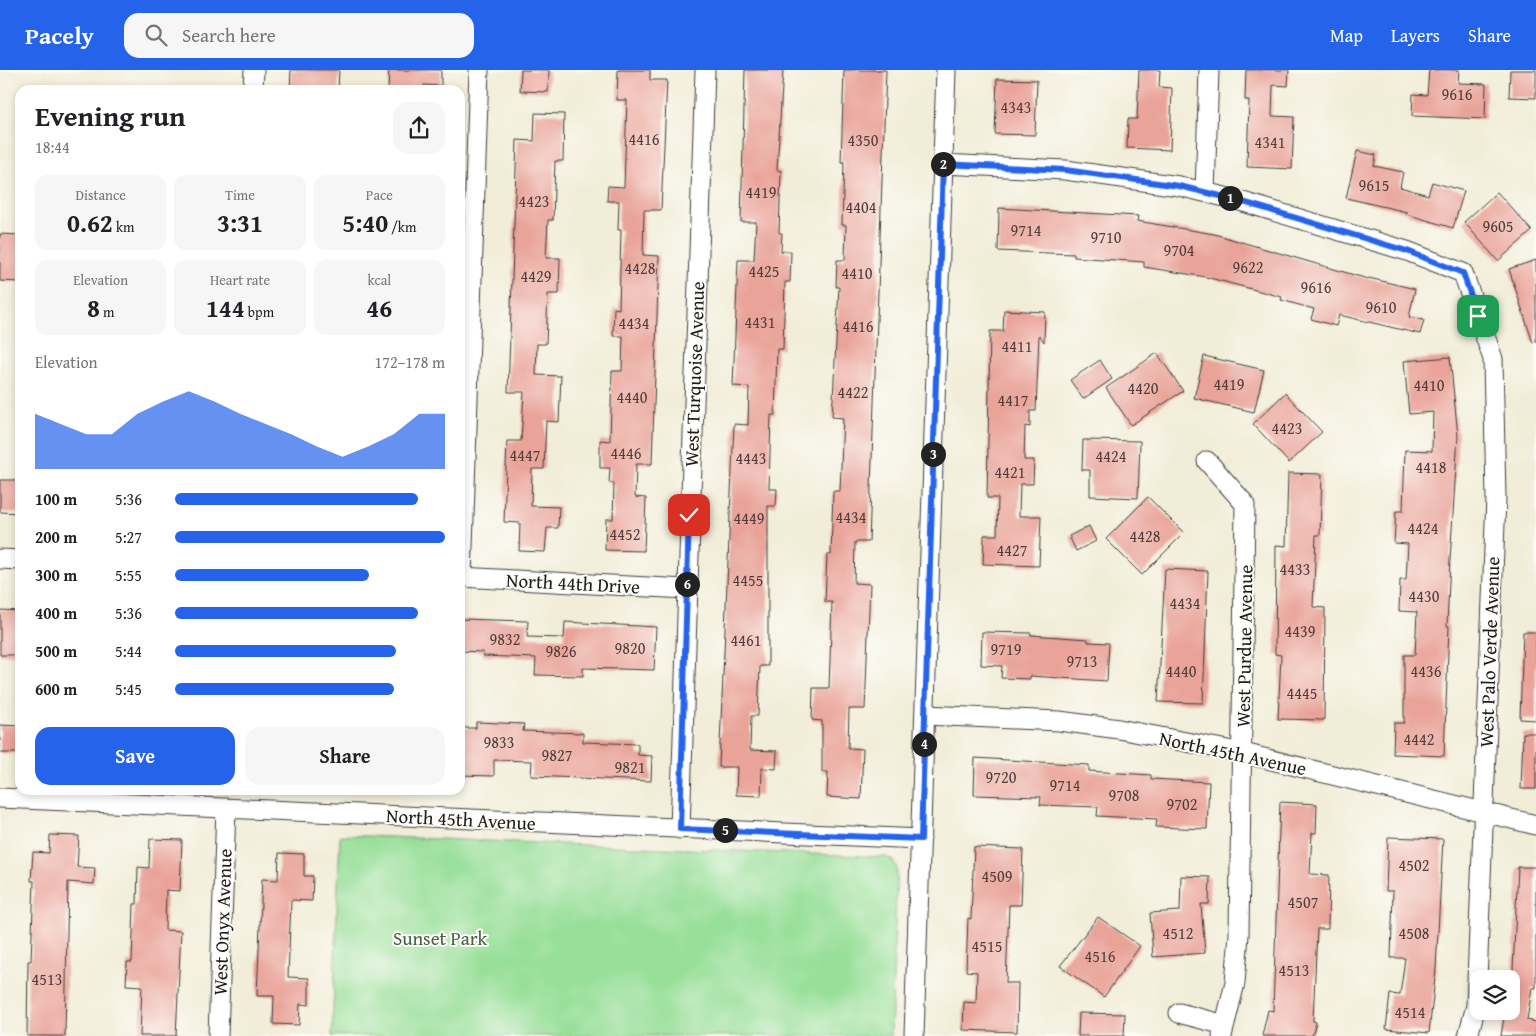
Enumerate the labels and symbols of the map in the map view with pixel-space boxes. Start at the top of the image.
house number: 9616 [1442,82,1473,106]
house number: 4343 [1001,95,1031,119]
house number: 4416 [629,127,660,151]
house number: 4350 [848,128,879,152]
house number: 4341 [1255,130,1285,154]
pin: 2 [930,152,956,176]
house number: 9615 [1359,173,1389,197]
house number: 4419 [746,180,777,204]
pin: 1 [1218,186,1242,210]
house number: 4423 [519,189,549,213]
house number: 4404 [846,195,877,219]
house number: 9605 [1483,214,1513,238]
house number: 9714 [1011,218,1042,242]
house number: 9710 [1091,225,1122,249]
house number: 9704 [1164,238,1195,262]
house number: 9622 [1233,255,1263,279]
house number: 4428 [625,256,656,280]
house number: 4425 [749,259,779,283]
house number: 4410 [842,261,873,285]
house number: 4429 [521,264,552,288]
house number: 9616 [1301,275,1332,299]
street label: West Turquoise Avenue [677,281,711,467]
house number: 9610 [1366,295,1397,319]
pin [1457,295,1499,337]
house number: 4431 [745,310,775,334]
house number: 4434 [619,311,650,335]
house number: 4416 [843,314,874,338]
house number: 4411 [1002,334,1032,358]
house number: 4419 [1214,372,1245,396]
house number: 4410 [1414,373,1445,397]
house number: 4420 [1128,376,1159,400]
house number: 4422 [838,380,868,404]
house number: 4440 [617,385,648,409]
house number: 4417 [998,388,1029,412]
house number: 4423 [1272,416,1302,440]
house number: 4446 [611,441,642,465]
pin: 3 [920,442,946,466]
house number: 4447 [510,443,541,467]
house number: 4424 [1096,444,1127,468]
house number: 4443 [736,446,766,470]
house number: 4418 [1416,455,1447,479]
house number: 4421 [995,460,1025,484]
pin [668,494,710,536]
house number: 4434 [836,505,867,529]
house number: 4449 [734,506,765,530]
house number: 4424 [1408,516,1439,540]
house number: 4452 [610,522,640,546]
house number: 4428 [1130,524,1161,548]
house number: 4427 [997,538,1028,562]
street label: West Palo Verde Avenue [1472,556,1506,748]
house number: 4433 [1280,557,1310,581]
street label: West Purdue Avenue [1229,564,1259,728]
street label: North 44th Drive [505,566,641,600]
house number: 4455 [733,568,763,592]
pin: 6 [674,572,700,596]
house number: 4430 [1409,584,1440,608]
house number: 4434 [1170,591,1201,615]
house number: 4439 [1285,619,1316,643]
house number: 9832 [490,627,520,651]
house number: 4461 [731,628,761,652]
house number: 9820 [615,636,646,660]
house number: 9719 [991,637,1022,661]
house number: 9826 [546,639,577,663]
house number: 9713 [1067,649,1097,673]
house number: 4440 [1166,659,1197,683]
house number: 4436 [1411,659,1442,683]
house number: 4445 [1287,681,1317,705]
street label: North 45th Avenue [1157,724,1309,782]
house number: 4442 [1404,727,1434,751]
house number: 9833 [484,730,514,754]
pin: 4 [912,732,936,756]
house number: 9827 [542,743,573,767]
house number: 9821 [615,755,645,779]
house number: 9720 [986,765,1017,789]
house number: 9714 [1050,773,1081,797]
house number: 9708 [1109,783,1140,807]
house number: 9702 [1167,792,1197,816]
street label: North 45th Avenue [385,801,537,837]
pin: 5 [712,818,738,842]
street label: West Onyx Avenue [205,848,239,996]
house number: 4502 [1399,853,1429,877]
house number: 4509 [982,864,1013,888]
house number: 4507 [1288,890,1319,914]
house number: 4512 [1163,921,1193,945]
house number: 4508 [1399,921,1430,945]
park label: Sunset Park [393,924,487,952]
house number: 4515 [972,934,1002,958]
house number: 4516 [1085,944,1116,968]
house number: 4513 [1279,958,1309,982]
house number: 4513 [32,967,62,991]
house number: 4514 [1395,1000,1426,1024]

